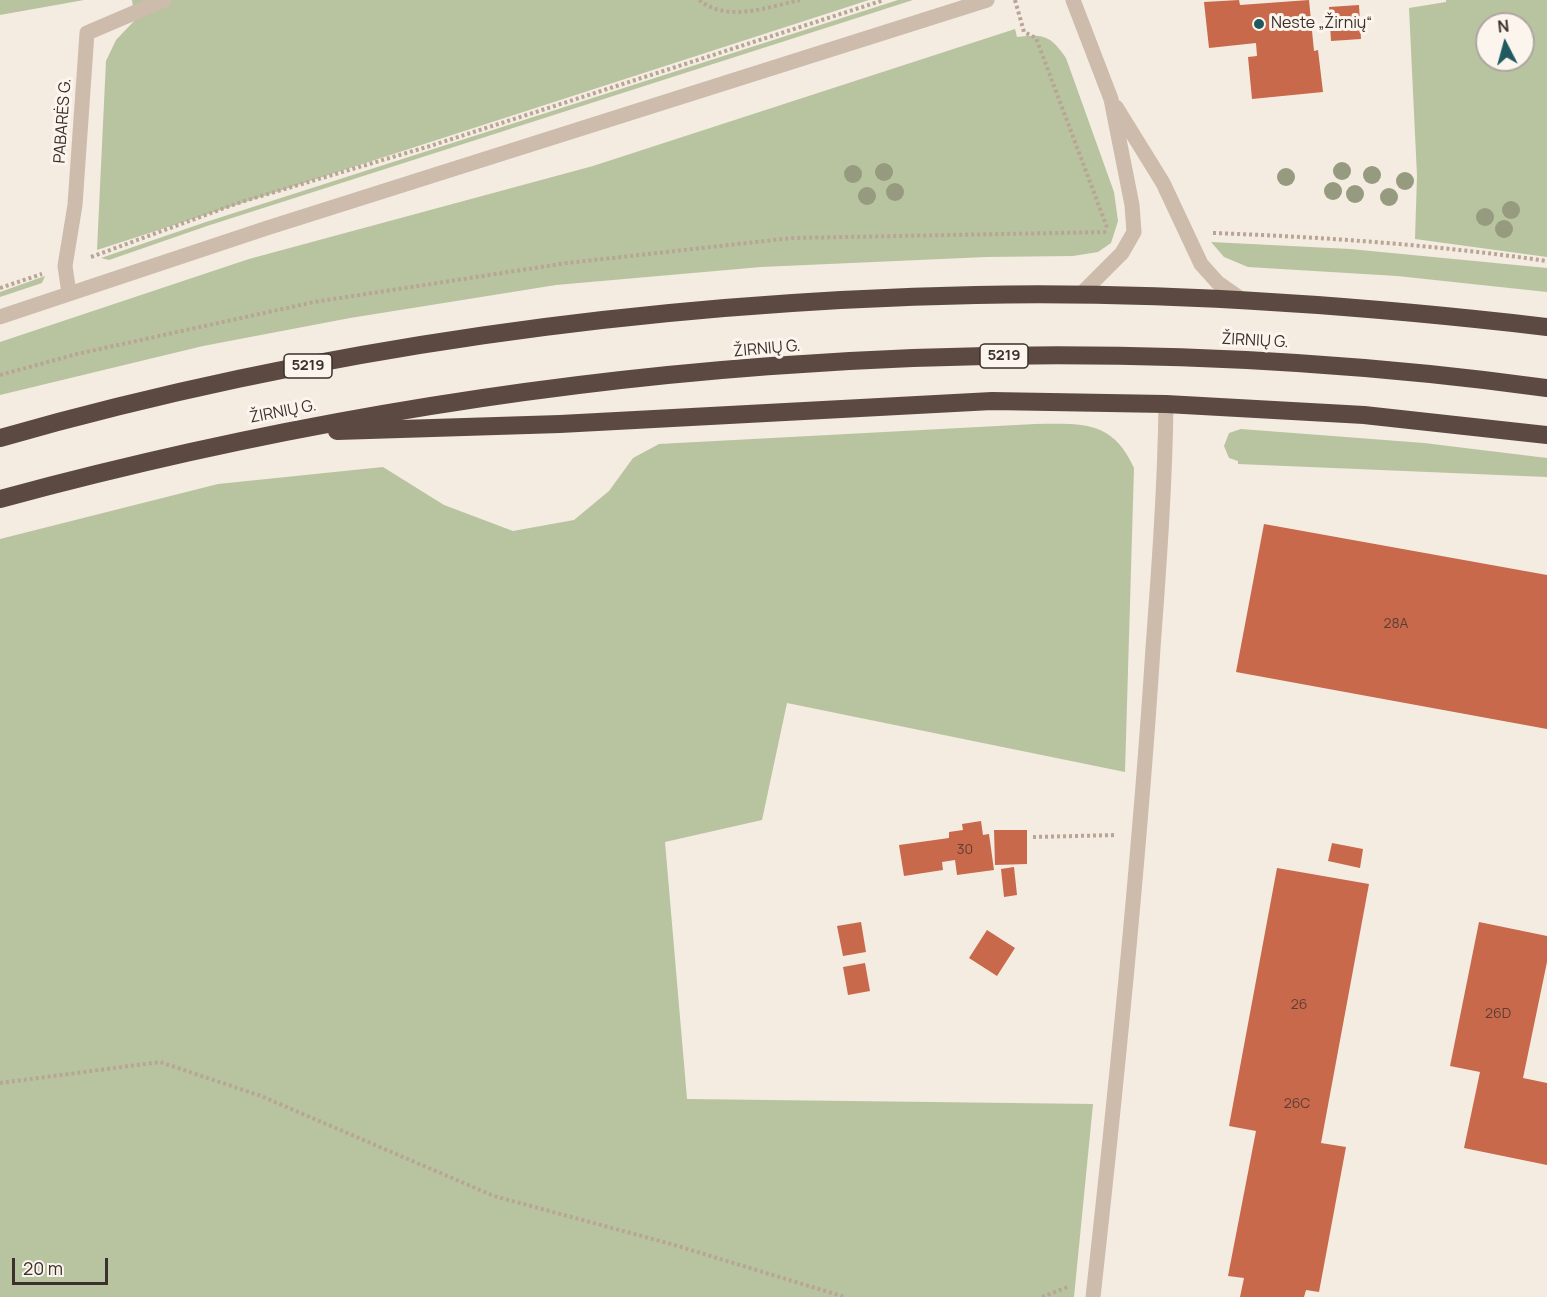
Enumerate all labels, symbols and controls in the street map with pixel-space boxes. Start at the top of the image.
north arrow [1475,12,1535,72]
place label: Neste „Žirnių“ [1271,14,1372,34]
text: N [1496,15,1510,38]
marker: Neste „Žirnių“ [1252,17,1266,31]
street label: PABARĖS G. [50,78,76,164]
street label: ŽIRNIŲ G. [1221,330,1289,352]
street label: ŽIRNIŲ G. [733,337,801,361]
road number: 5219 [980,344,1028,368]
road number: 5219 [284,354,332,378]
street label: ŽIRNIŲ G. [248,396,318,428]
house number: 28A [1384,616,1408,632]
house number: 30 [957,842,973,858]
house number: 26 [1291,997,1307,1013]
house number: 26D [1485,1006,1511,1022]
house number: 26C [1284,1096,1310,1112]
scale bar [15,1246,111,1284]
text: 20 m [23,1256,63,1280]

